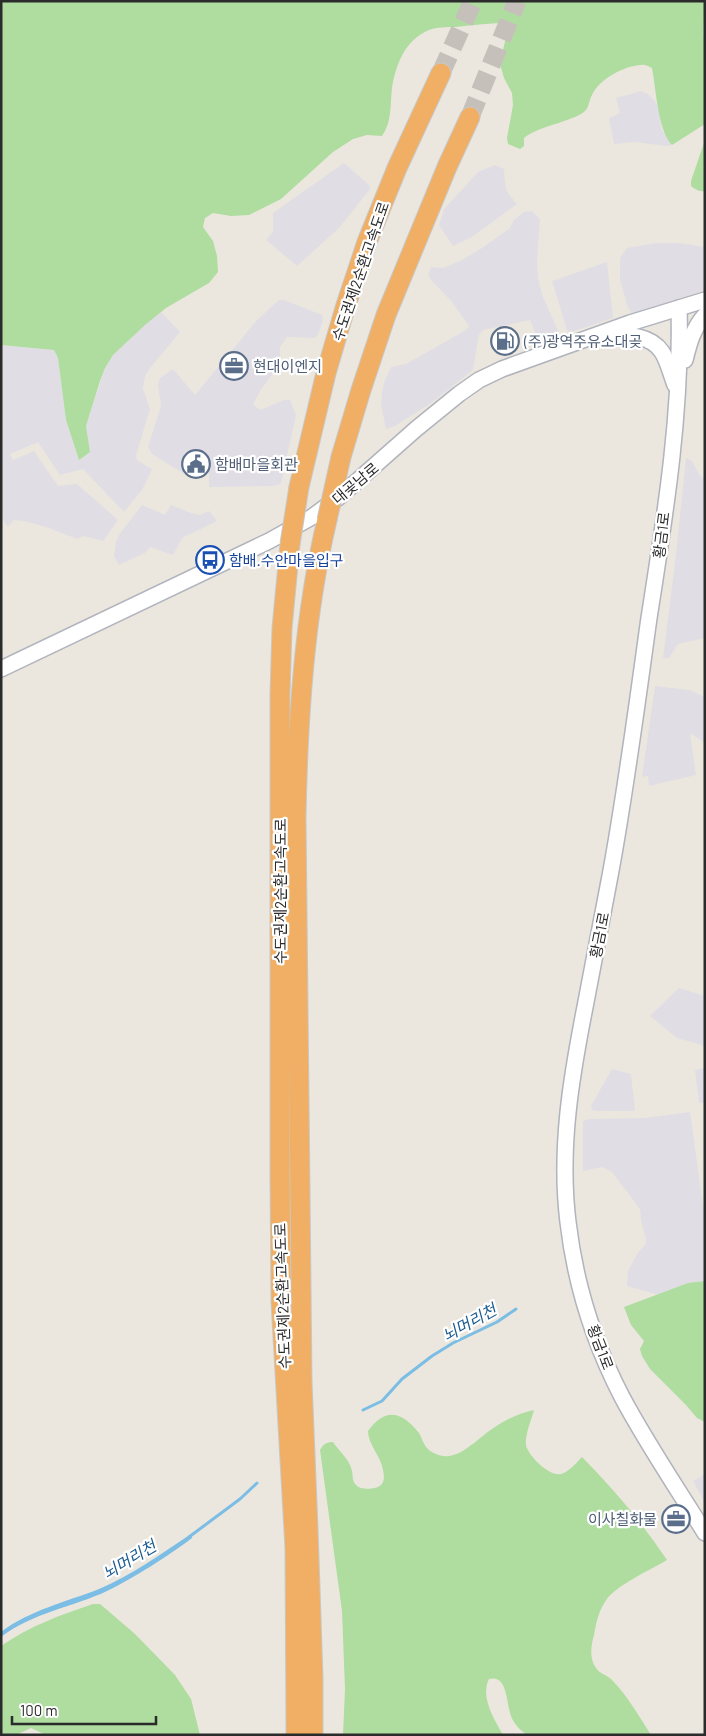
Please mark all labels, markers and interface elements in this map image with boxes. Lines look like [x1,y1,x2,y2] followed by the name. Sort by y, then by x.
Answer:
[328,199,392,343] street label: 수도권제2순환고속도로
[490,326,520,356] fuel station icon: (주)광역주유소대곶
[523,332,642,350] place label: (주)광역주유소대곶
[219,351,249,381] office icon: 현대이엔지
[253,357,322,375] place label: 현대이엔지
[181,449,211,479] public building icon: 함배마을회관
[215,455,298,473] place label: 함배마을회관
[328,458,382,508] street label: 대곶남로
[649,511,673,559] street label: 황금1로
[195,545,225,575] bus stop icon: 함배.수안마을입구
[229,551,344,569] place label: 함배.수안마을입구
[271,818,289,964] street label: 수도권제2순환고속도로
[586,910,612,960] street label: 황금1로
[270,1223,294,1369] street label: 수도권제2순환고속도로
[439,1298,501,1345] water label: 뇌머리천
[584,1322,618,1372] street label: 황금1로
[661,1504,691,1534] office icon: 이사칠화물
[588,1510,657,1528] place label: 이사칠화물
[99,1535,161,1582] water label: 뇌머리천
[12,1694,156,1726] scale bar
[20,1701,58,1719] text: 100 m

